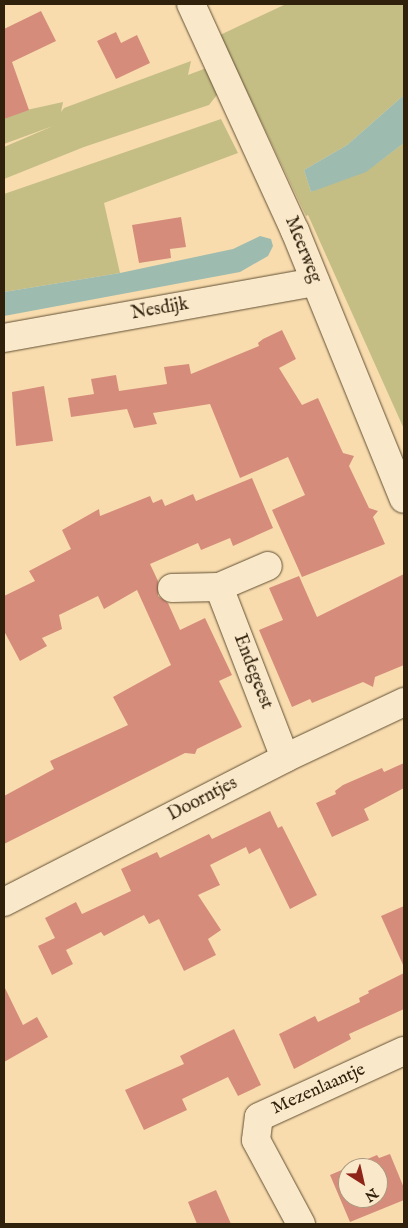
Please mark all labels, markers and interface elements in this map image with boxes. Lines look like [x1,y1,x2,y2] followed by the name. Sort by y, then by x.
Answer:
[279,214,325,286] street label: Meerweg
[130,294,190,326] street label: Nesdijk
[228,631,276,713] street label: Endegeest
[165,773,241,827] street label: Doorntjes
[269,1060,369,1120] street label: Mezenlaantje
[338,1158,388,1208] north arrow
[361,1184,381,1205] text: N

